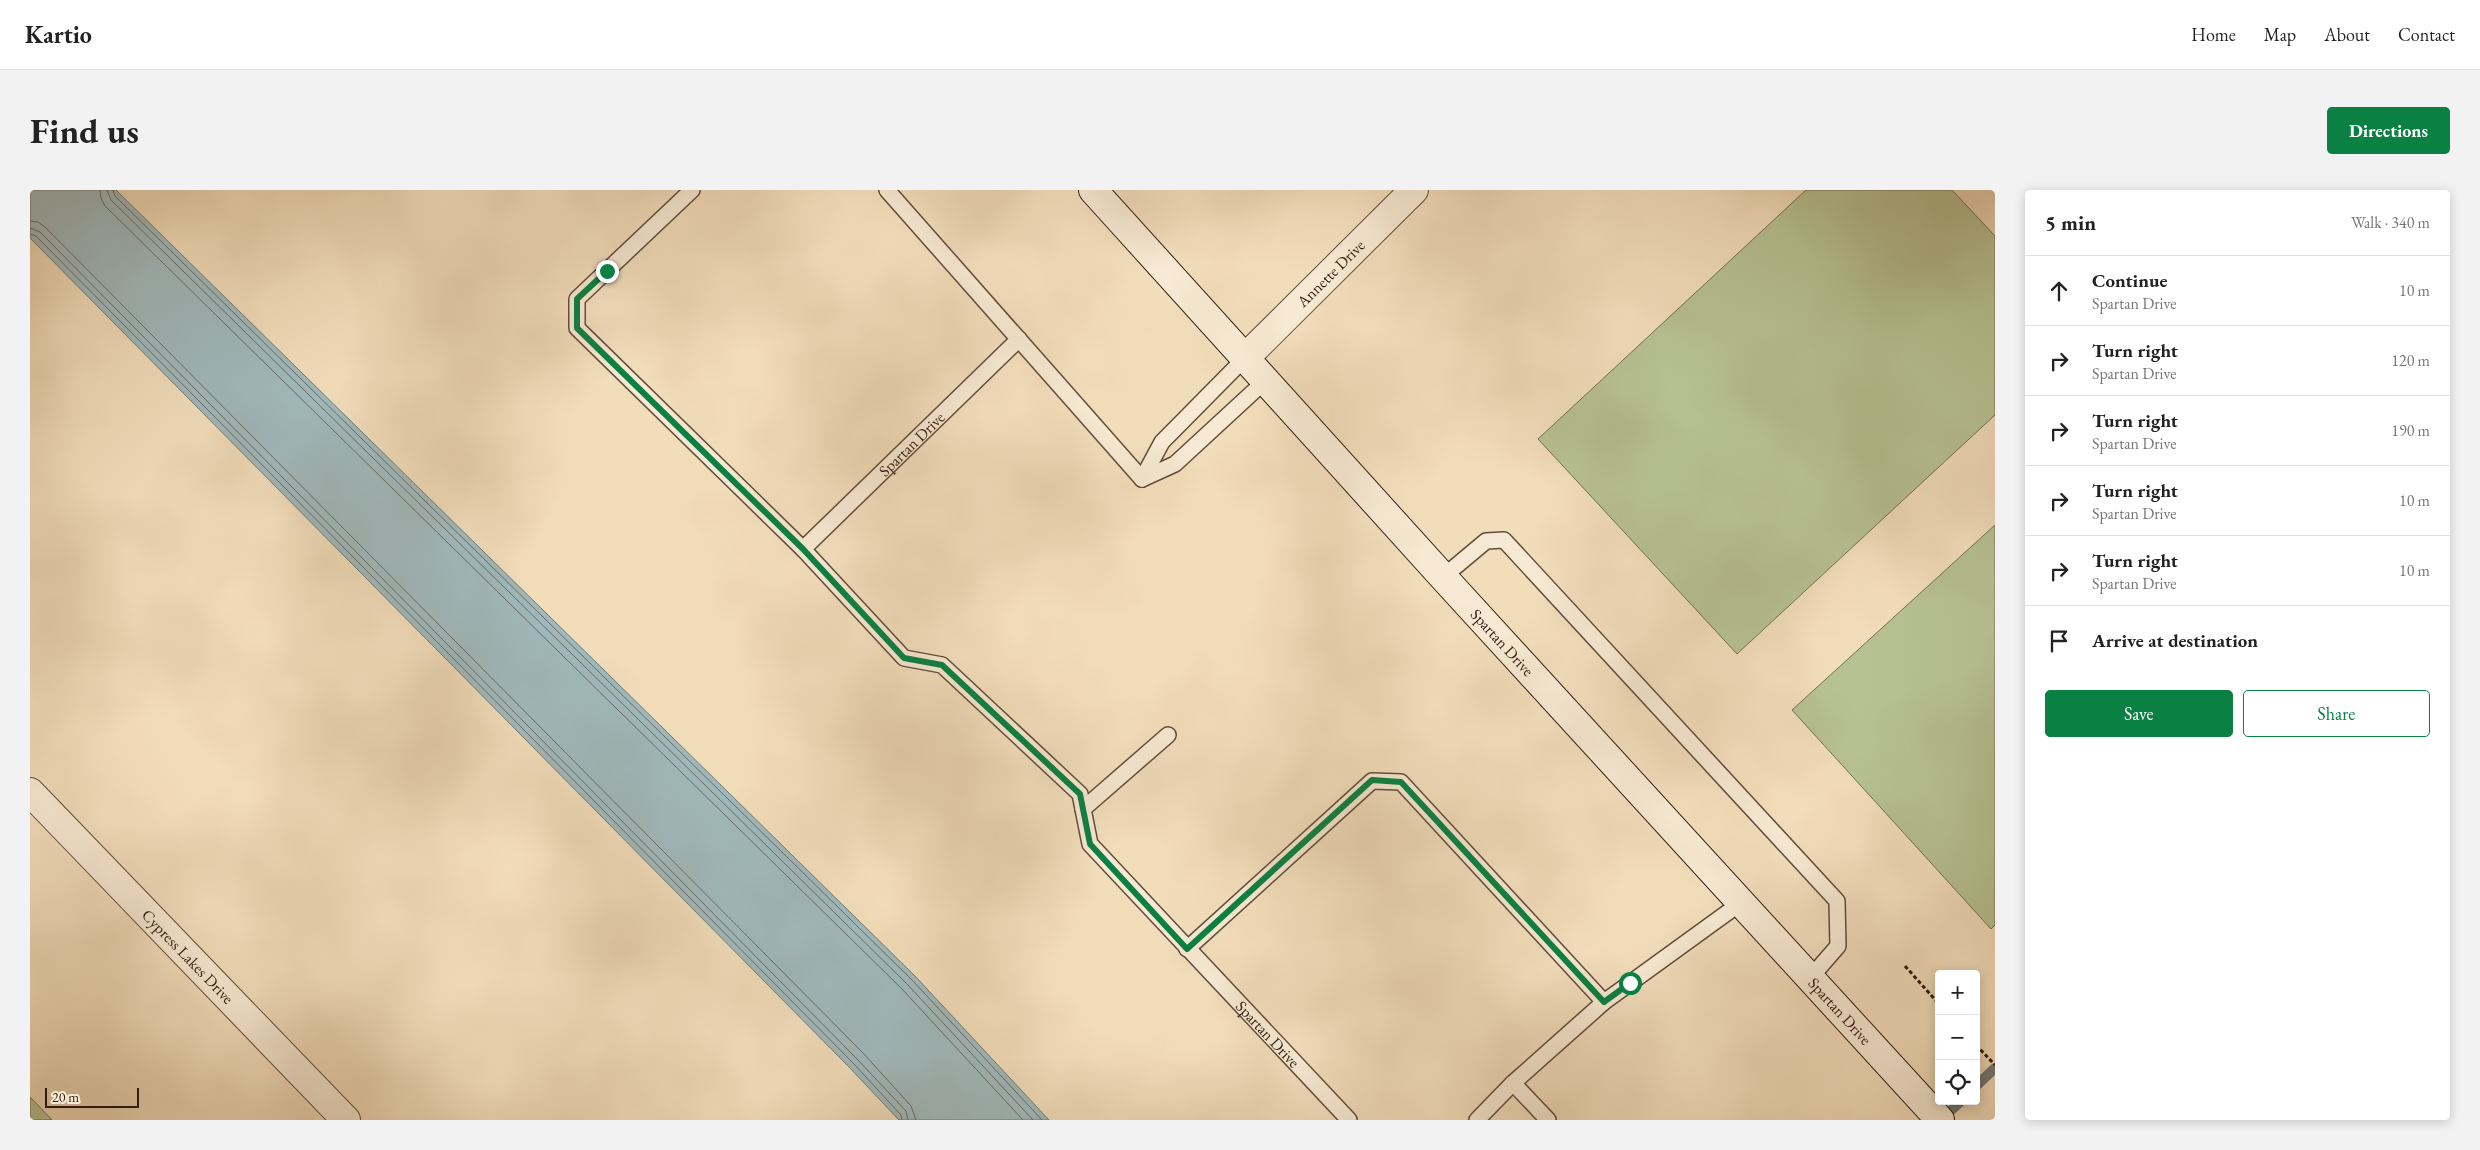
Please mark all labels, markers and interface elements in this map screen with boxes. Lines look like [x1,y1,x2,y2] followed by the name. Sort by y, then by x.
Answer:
[25,19,92,50] text: Kartio
[2191,23,2236,46] text: Home
[2264,23,2296,46] text: Map
[2324,23,2370,46] text: About
[2398,23,2455,46] text: Contact
[2327,107,2450,154] button: Directions
[30,108,139,153] text: Find us
[2045,209,2096,236] text: 5 min
[2351,212,2430,233] text: Walk · 340 m
[1291,235,1369,312] street label: Annette Drive
[596,260,619,283] route end
[2092,268,2167,293] text: Continue
[2045,277,2073,305] icon: ahead
[2399,280,2430,301] text: 10 m
[2092,293,2176,314] text: Spartan Drive
[2092,338,2178,363] text: Turn right
[2045,347,2073,375] icon: right
[2391,350,2430,371] text: 120 m
[2092,363,2176,384] text: Spartan Drive
[874,407,949,481] street label: Spartan Drive
[2092,408,2178,433] text: Turn right
[2045,417,2073,445] icon: right
[2391,420,2430,441] text: 190 m
[2092,433,2176,454] text: Spartan Drive
[2092,478,2178,503] text: Turn right
[2045,487,2073,515] icon: right
[2399,490,2430,511] text: 10 m
[2092,503,2176,524] text: Spartan Drive
[2092,548,2178,573] text: Turn right
[2045,557,2073,585] icon: right
[2399,560,2430,581] text: 10 m
[2092,573,2176,594] text: Spartan Drive
[1466,604,1539,680] street label: Spartan Drive
[2045,627,2073,655] icon: arrive
[2092,628,2258,653] text: Arrive at destination
[2045,690,2233,737] button: Save
[2243,690,2430,737] button: Share
[138,904,239,1008] street label: Cypress Lakes Drive
[1935,970,1980,1105] map controls
[1935,970,1980,1015] button: +
[1619,972,1642,995] route start
[1804,973,1876,1049] street label: Spartan Drive
[1232,996,1305,1072] street label: Spartan Drive
[1935,1015,1980,1060] button: −
[1935,1060,1980,1105] button: locate
[45,1085,139,1108] scale bar
[52,1088,79,1106] text: 20 m

